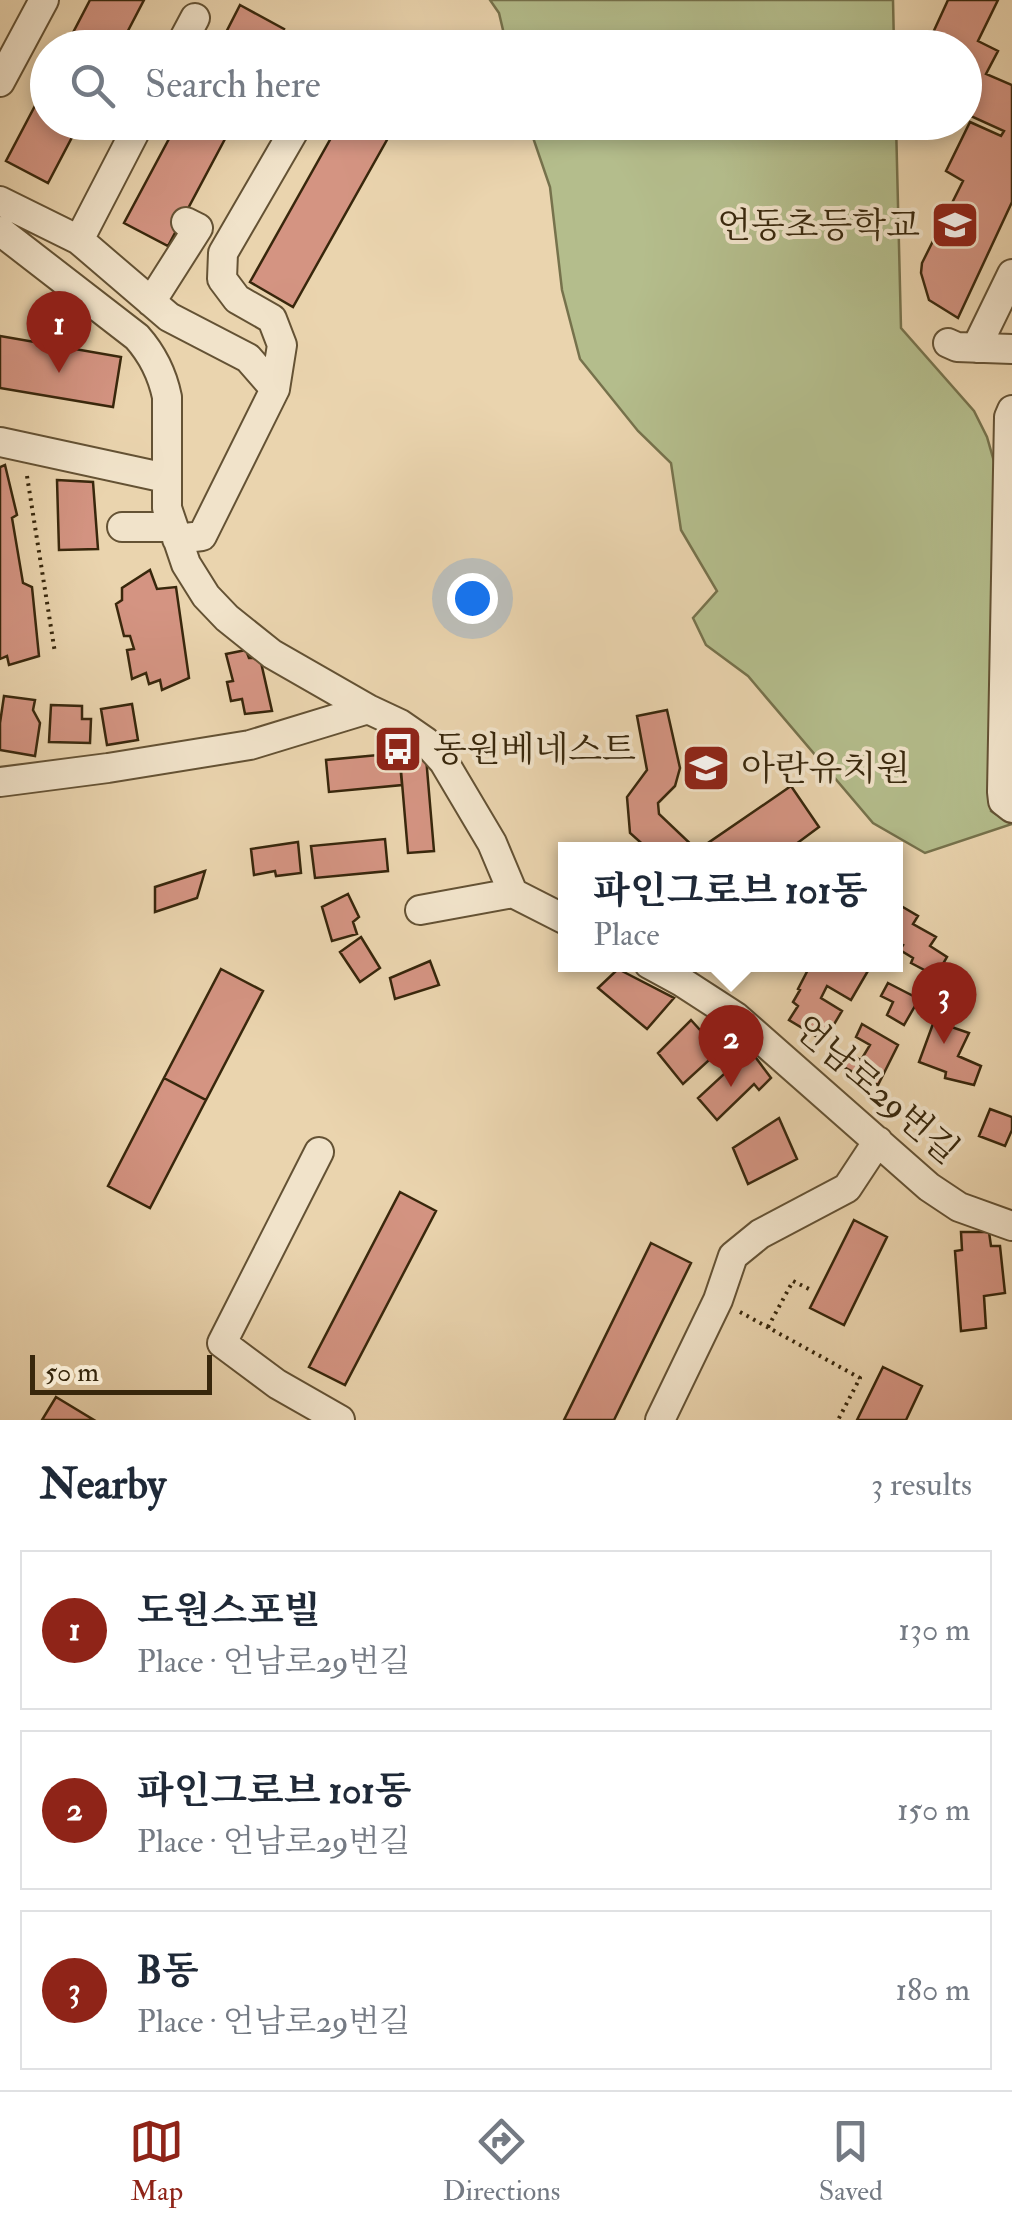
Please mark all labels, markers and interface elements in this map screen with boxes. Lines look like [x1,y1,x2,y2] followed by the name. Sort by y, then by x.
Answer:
[30,30,982,140] search box
[65,58,120,113] icon: search
[145,61,321,109] text: Search here
[929,199,981,251] school or university icon: 언동초등학교
[717,204,920,248] place label: 언동초등학교
[27,290,92,373] pin: 1
[447,573,498,624] your location
[372,723,424,775] bus stop icon: 동원베네스트
[433,728,636,772] place label: 동원베네스트
[680,742,732,794] school or university icon: 아란유치원
[741,747,910,791] place label: 아란유치원
[558,842,903,972] popup
[593,867,868,915] text: 파인그로브 101동
[593,915,660,955] text: Place
[912,962,976,1044] pin: 3
[698,1004,764,1087] pin: 2
[785,1006,968,1174] street label: 언남로29번길
[30,1350,212,1394] scale bar
[45,1355,99,1390] text: 50 m
[40,1459,166,1511] text: Nearby
[871,1465,972,1505] text: 3 results
[137,1587,321,1635] text: 도원스포빌
[69,1610,80,1650] text: 1
[898,1610,970,1650] text: 130 m
[137,1642,410,1682] text: Place · 언남로29번길
[137,1767,411,1815] text: 파인그로브 101동
[66,1790,83,1830] text: 2
[897,1790,970,1830] text: 150 m
[137,1822,410,1862] text: Place · 언남로29번길
[137,1947,199,1995] text: B동
[68,1970,81,2010] text: 3
[896,1970,970,2010] text: 180 m
[137,2002,410,2042] text: Place · 언남로29번길
[129,2114,184,2209] tab: Map
[443,2114,560,2209] tab: Directions
[819,2114,883,2209] tab: Saved

